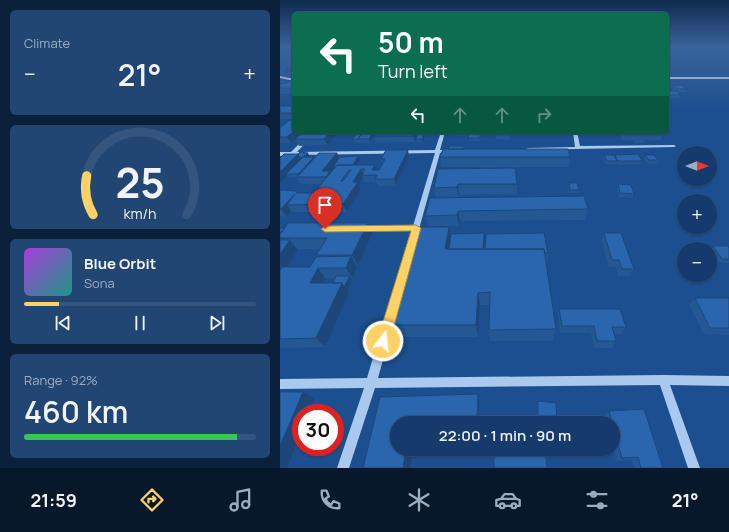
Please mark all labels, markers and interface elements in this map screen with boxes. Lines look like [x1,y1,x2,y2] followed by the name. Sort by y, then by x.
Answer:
[378,23,444,61] text: 50 m
[312,28,364,80] icon: left
[24,34,70,52] text: Climate
[118,54,161,95] text: 21°
[24,59,36,89] text: −
[243,59,256,89] text: +
[378,59,448,83] text: Turn left
[407,104,429,126] icon: left
[449,104,471,126] icon: ahead
[491,104,513,126] icon: ahead
[533,104,555,126] icon: right
[677,146,717,186] north arrow
[677,146,717,282] map controls
[115,154,165,210] text: 25
[308,188,342,229] pin
[314,194,336,216] icon: arrive
[677,194,717,234] button: +
[123,203,157,222] text: km/h
[677,242,717,282] button: −
[84,253,156,274] text: Blue Orbit
[84,274,115,292] text: Sona
[52,312,74,334] icon: previous
[129,312,151,334] icon: pause
[206,312,228,334] icon: next
[362,320,404,362] position arrow
[24,371,98,389] text: Range · 92%
[24,391,128,432] text: 460 km
[292,404,344,456] speed limit sign: 30
[439,425,571,446] text: 22:00 · 1 min · 90 m
[138,486,166,514] icon: directions
[227,486,255,514] icon: music
[316,486,344,514] icon: phone
[405,486,433,514] icon: climate
[494,486,522,514] icon: car
[583,486,611,514] icon: filters
[30,488,77,512] text: 21:59
[672,488,699,512] text: 21°

